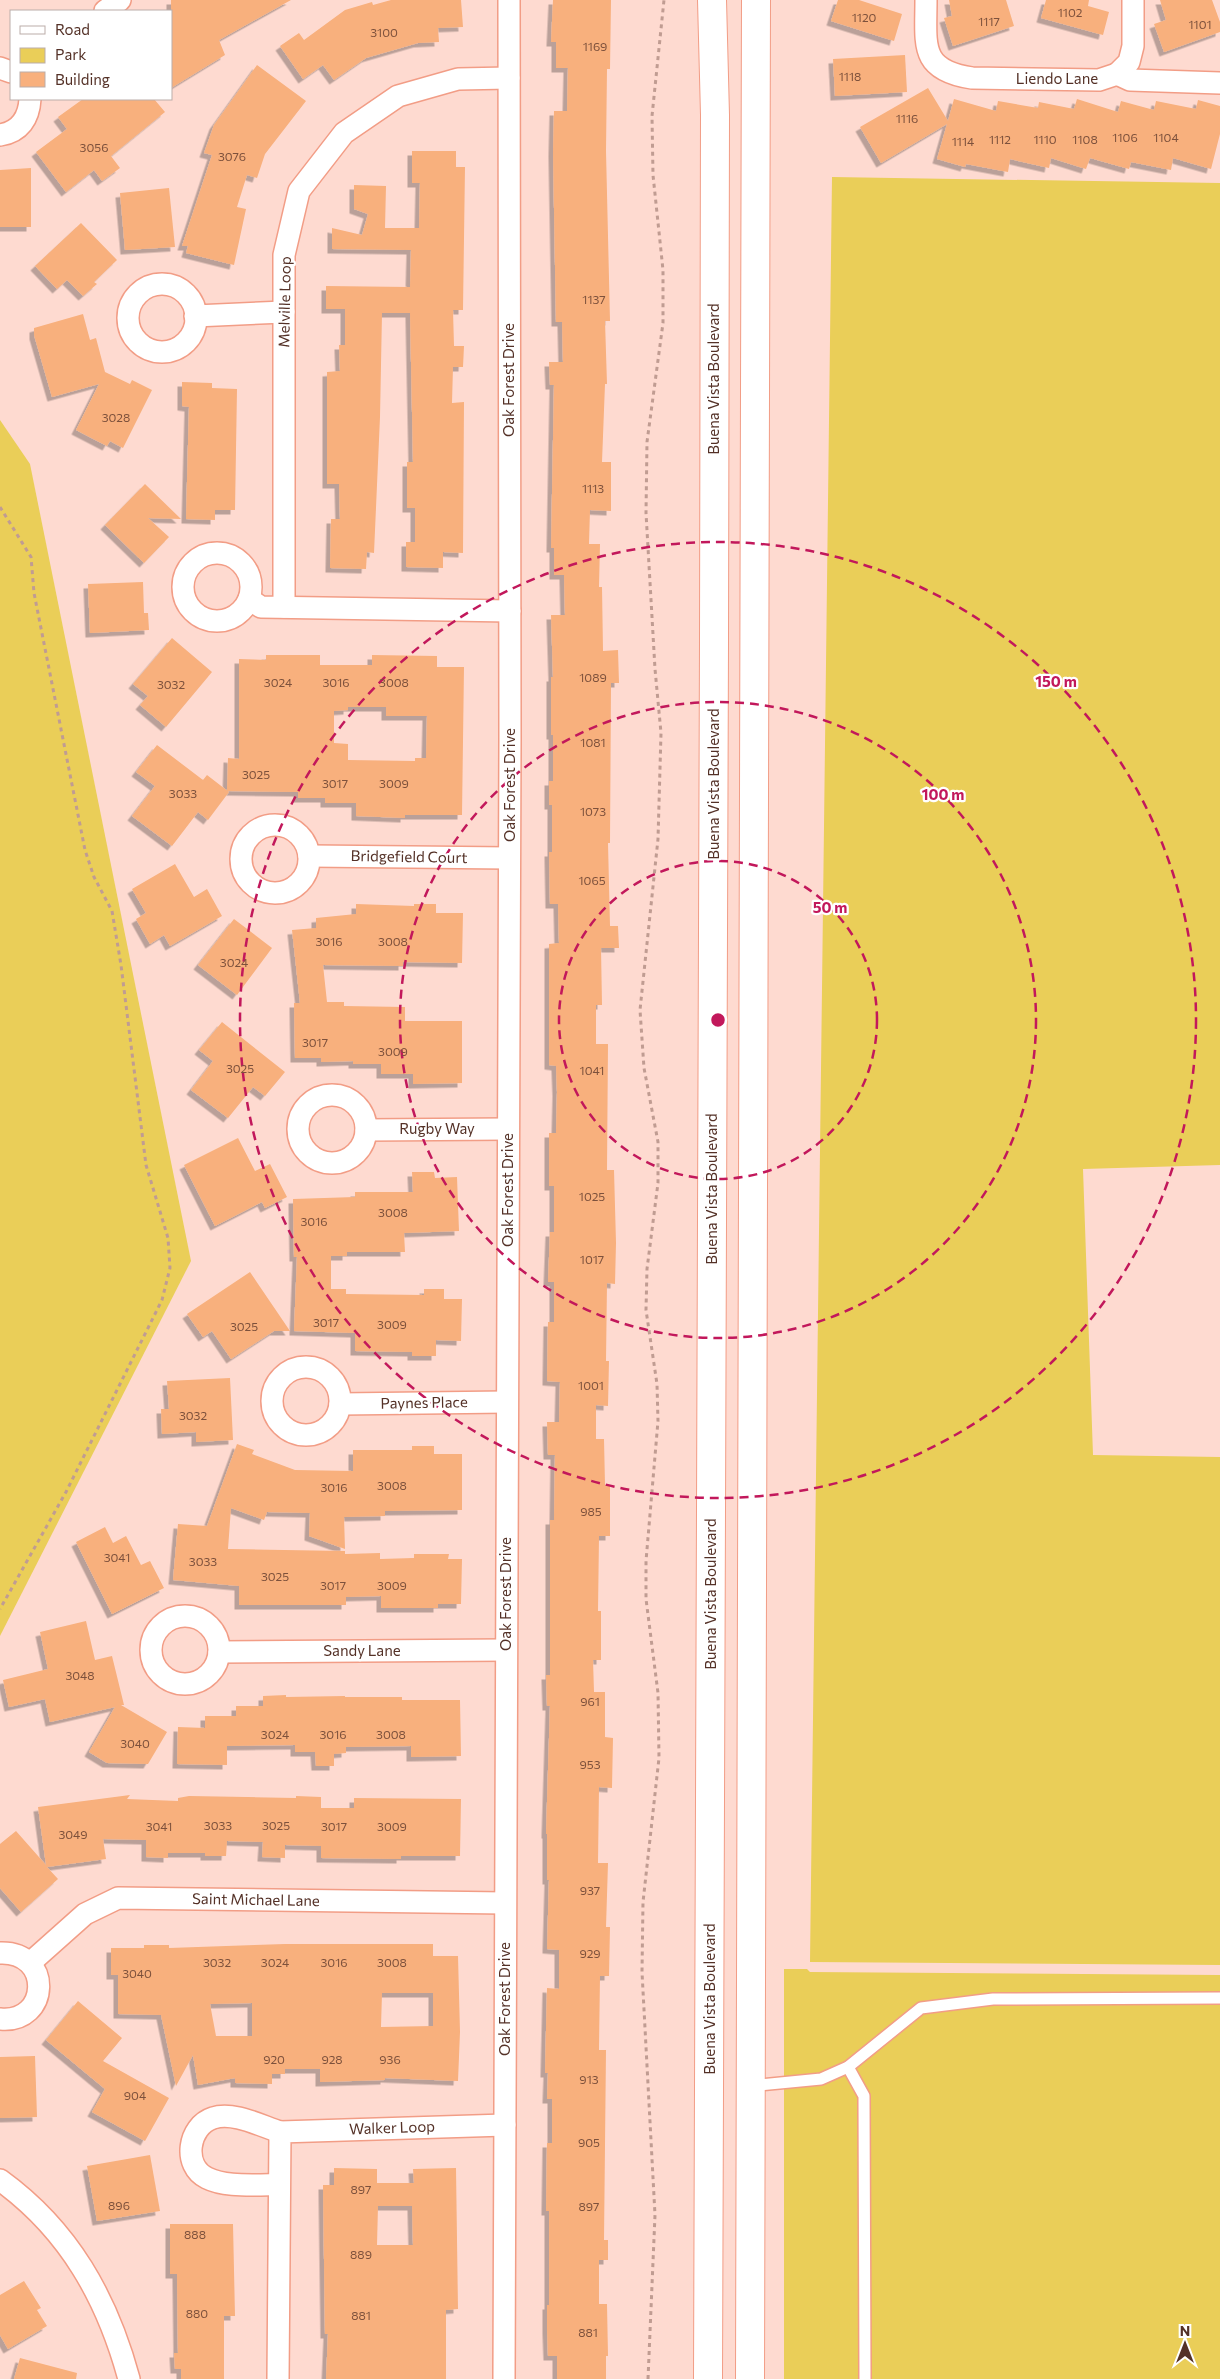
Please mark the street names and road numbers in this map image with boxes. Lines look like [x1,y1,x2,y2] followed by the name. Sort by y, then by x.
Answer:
[1016,69,1098,87] street label: Liendo Lane
[274,256,294,348] street label: Melville Loop
[704,303,722,455] street label: Buena Vista Boulevard
[499,323,517,437] street label: Oak Forest Drive
[704,708,722,860] street label: Buena Vista Boulevard
[500,728,518,842] street label: Oak Forest Drive
[350,846,468,866] street label: Bridgefield Court
[702,1113,720,1265] street label: Buena Vista Boulevard
[399,1119,475,1137] street label: Rugby Way
[498,1133,516,1247] street label: Oak Forest Drive
[380,1392,468,1412] street label: Paynes Place
[701,1518,719,1670] street label: Buena Vista Boulevard
[496,1537,514,1651] street label: Oak Forest Drive
[323,1641,401,1659] street label: Sandy Lane
[192,1889,320,1909] street label: Saint Michael Lane
[700,1923,718,2075] street label: Buena Vista Boulevard
[495,1942,513,2056] street label: Oak Forest Drive
[349,2116,435,2137] street label: Walker Loop

